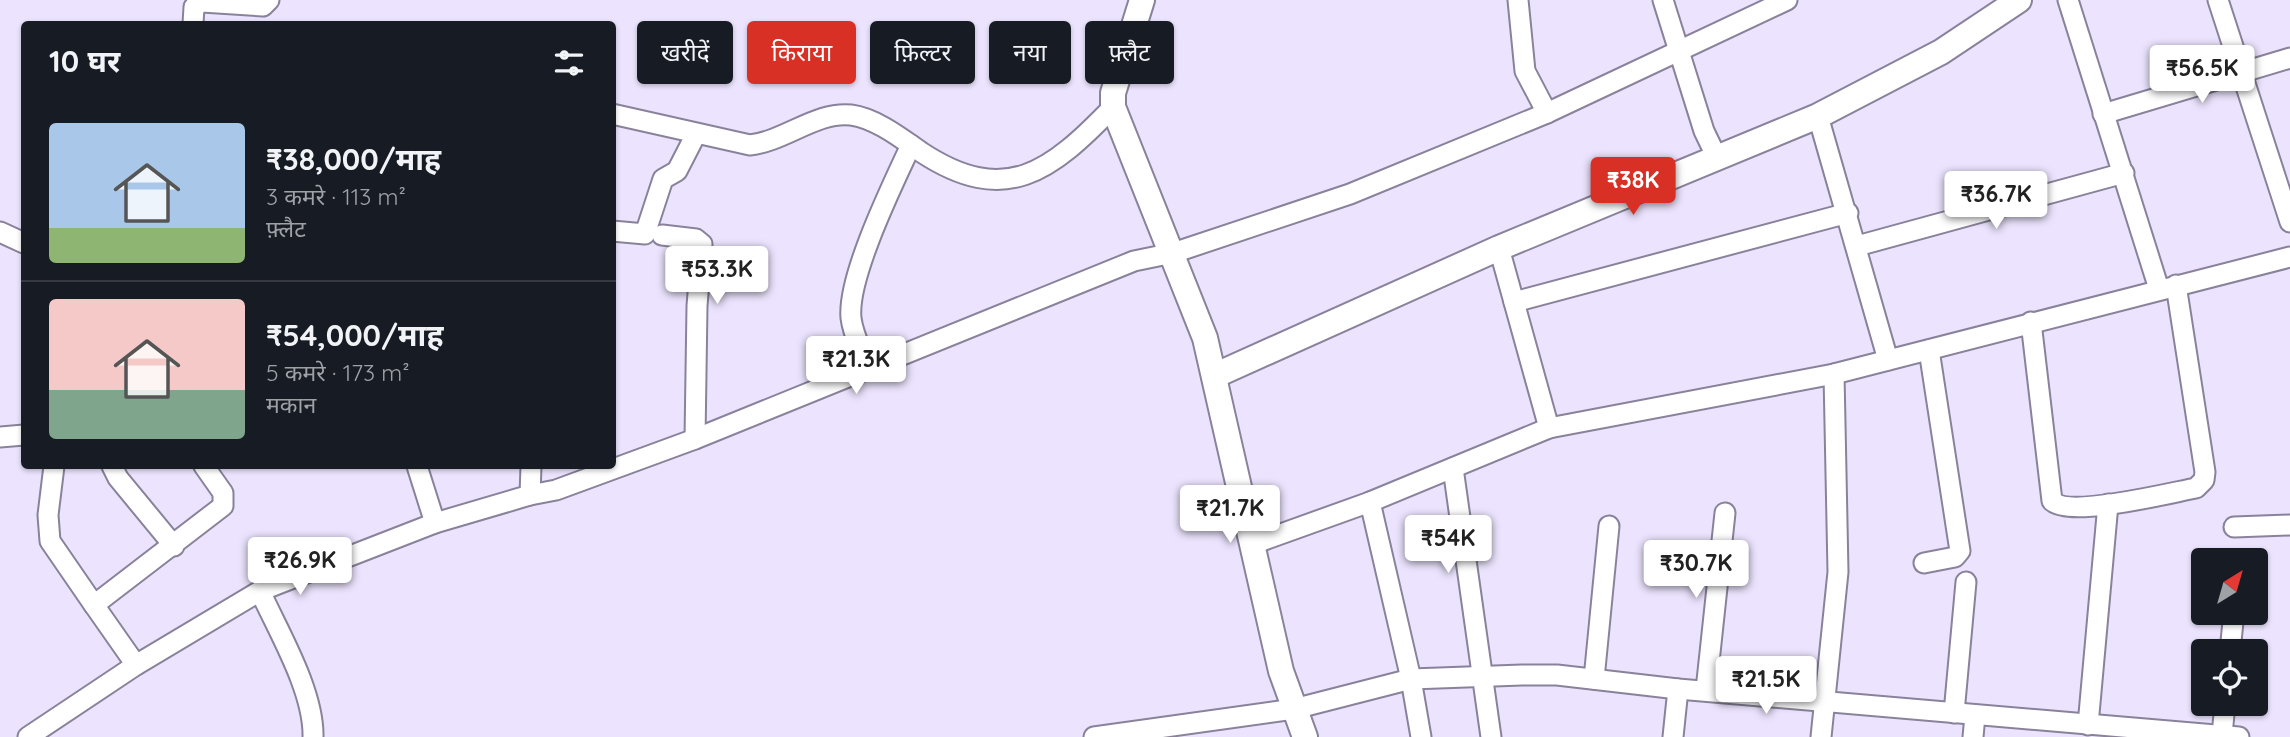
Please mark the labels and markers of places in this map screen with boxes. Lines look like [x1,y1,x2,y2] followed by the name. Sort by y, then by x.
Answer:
[2145,46,2259,105] pin: ₹56.5K
[1592,158,1674,217] pin: ₹38K
[1939,172,2053,231] pin: ₹36.7K
[660,246,774,306] pin: ₹53.3K
[799,336,913,396] pin: ₹21.3K
[1173,486,1287,545] pin: ₹21.7K
[1407,516,1489,575] pin: ₹54K
[243,538,357,597] pin: ₹26.9K
[1639,540,1753,600] pin: ₹30.7K
[1709,656,1823,716] pin: ₹21.5K

